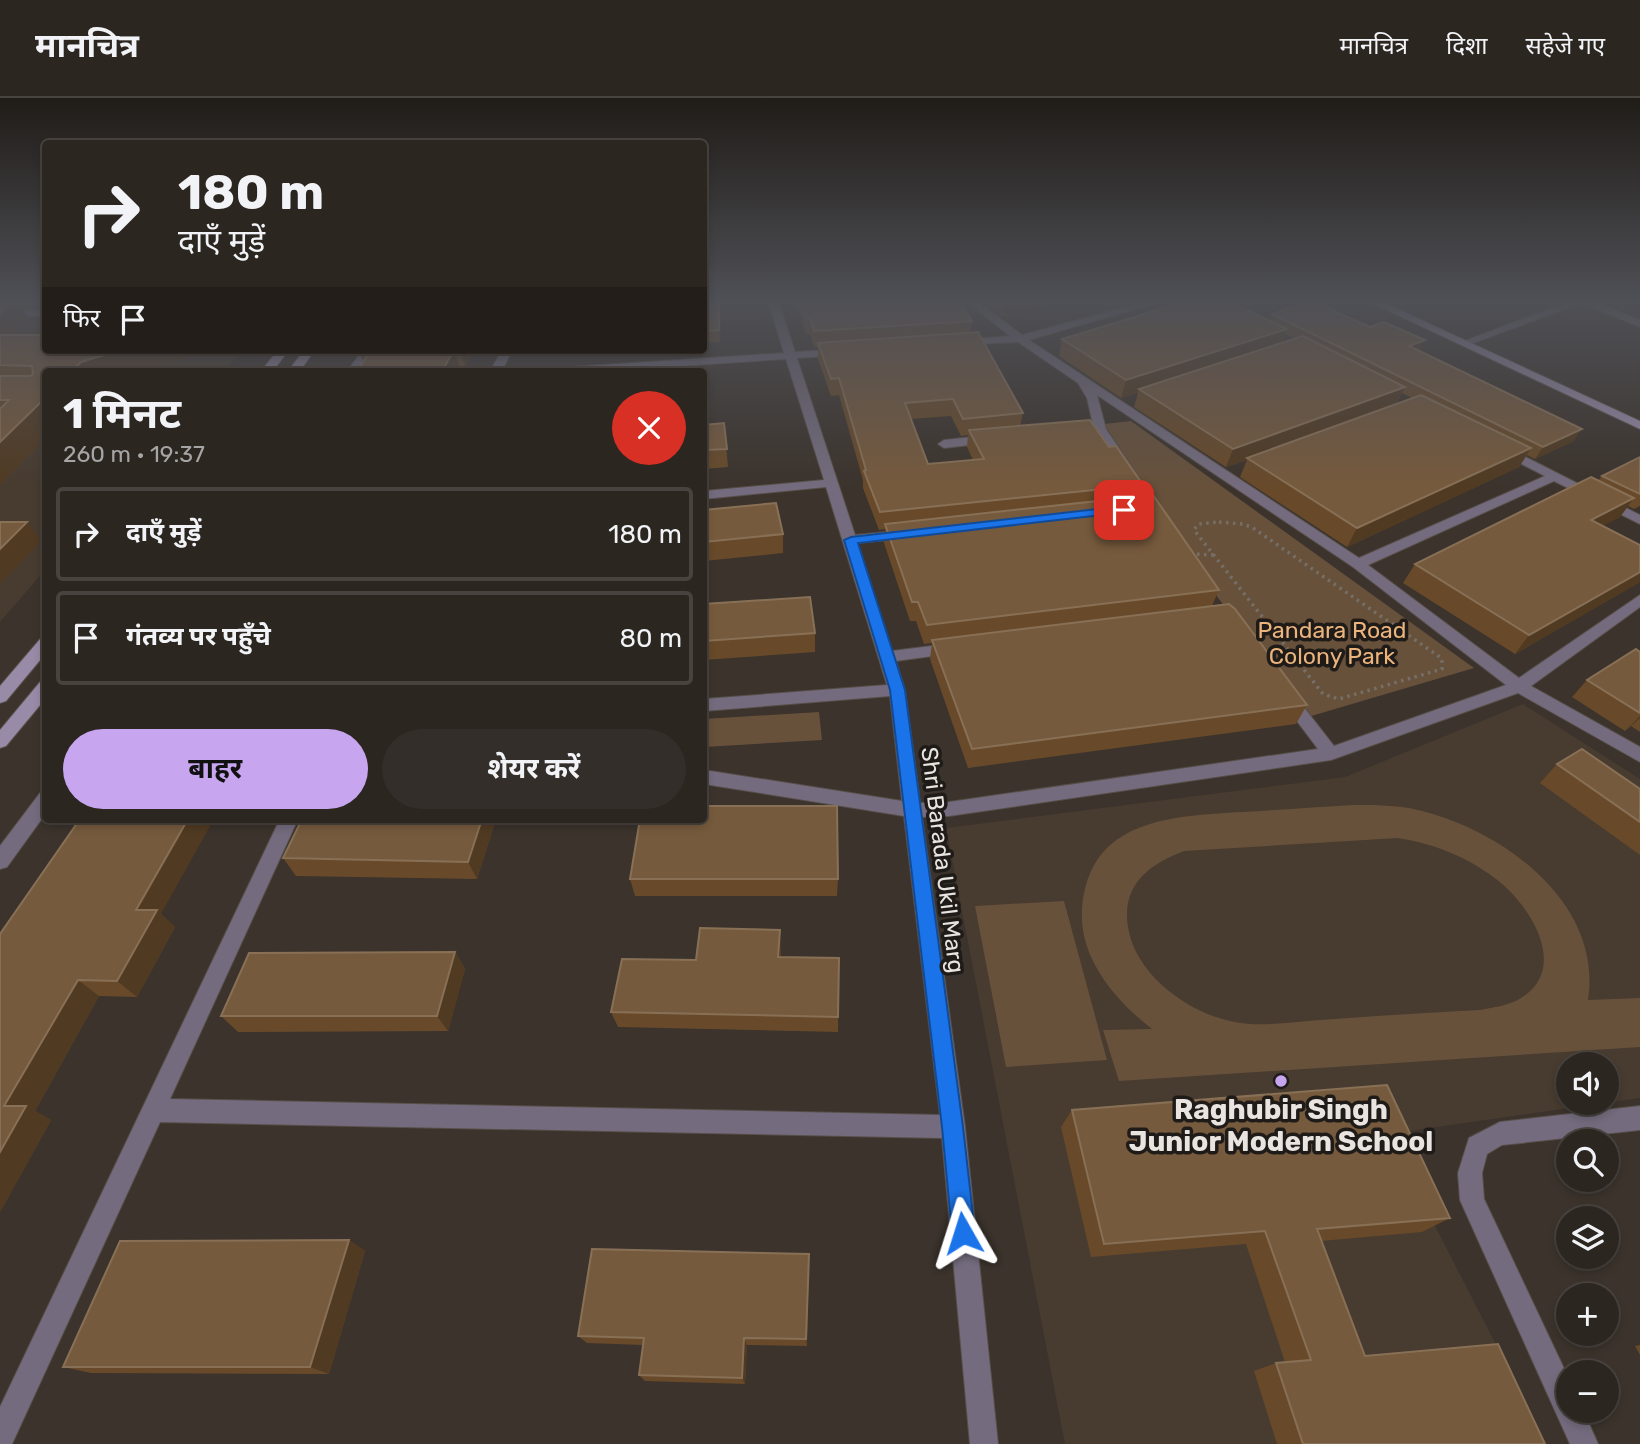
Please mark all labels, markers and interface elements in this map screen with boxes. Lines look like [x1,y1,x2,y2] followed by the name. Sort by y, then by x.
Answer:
[35,26,139,65] text: मानचित्र
[1339,32,1408,60] text: मानचित्र
[1446,32,1488,60] text: दिशा
[1526,32,1605,60] text: सहेजे गए
[178,163,324,221] text: 180 m
[63,168,154,259] icon: right
[178,222,265,260] text: दाएँ मुड़ें
[114,301,152,339] icon: arrive
[63,303,100,334] text: फिर
[63,389,181,439] text: 1 मिनट
[612,391,686,465] button: close
[63,440,205,468] text: 260 m · 19:37
[1094,480,1154,540] pin
[1105,491,1143,529] icon: arrive
[67,515,105,553] icon: right
[126,517,201,548] text: दाएँ मुड़ें
[608,519,682,550] text: 180 m
[1258,616,1406,670] park label: Pandara Road Colony Park
[67,619,105,657] icon: arrive
[126,621,271,652] text: गंतव्य पर पहुँचे
[619,623,682,654] text: 80 m
[63,729,368,809] button: बाहर
[382,729,686,809] button: शेयर करें
[915,745,971,975] street label: Shri Barada Ukil Marg
[1556,1052,1619,1423] map controls
[1556,1052,1619,1115] button: sound
[1273,1073,1289,1089] marker: Raghubir Singh Junior Modern School
[1129,1093,1433,1158] place label: Raghubir Singh Junior Modern School
[1556,1129,1619,1192] button: search
[926,1196,1000,1270] position arrow
[1556,1206,1619,1269] button: layers
[1556,1283,1619,1346] button: +
[1556,1360,1619,1423] button: −

